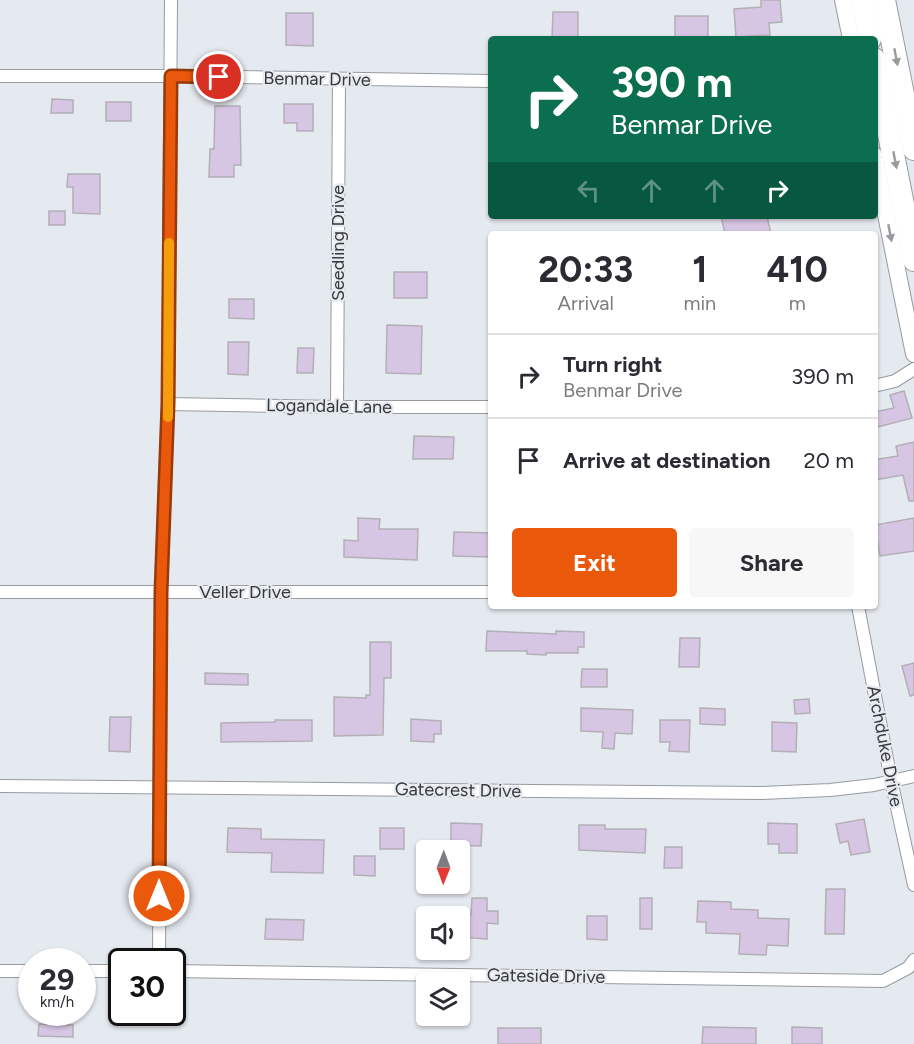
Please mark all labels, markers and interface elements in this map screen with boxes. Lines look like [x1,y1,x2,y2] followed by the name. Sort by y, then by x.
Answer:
[891,48,901,67] one-way arrow
[193,51,244,102] pin
[611,57,733,108] text: 390 m
[202,60,235,93] icon: arrive
[512,60,590,138] icon: right
[263,67,371,91] street label: Benmar Drive
[611,108,772,141] text: Benmar Drive
[891,151,900,170] one-way arrow
[572,174,605,207] icon: left
[635,174,668,207] icon: ahead
[698,174,731,207] icon: ahead
[761,174,794,207] icon: right
[327,185,349,301] street label: Seedling Drive
[886,224,895,243] one-way arrow
[538,248,633,291] text: 20:33
[692,248,707,291] text: 1
[766,248,828,291] text: 410
[557,291,614,315] text: Arrival
[683,291,716,315] text: min
[789,291,806,315] text: m
[563,351,662,378] text: Turn right
[512,360,545,393] icon: right
[791,363,854,390] text: 390 m
[563,378,682,402] text: Benmar Drive
[266,394,392,418] street label: Logandale Lane
[512,444,545,477] icon: arrive
[563,447,771,474] text: Arrive at destination
[803,447,854,474] text: 20 m
[512,528,677,597] button: Exit
[689,528,854,597] button: Share
[199,581,291,603] street label: Veller Drive
[862,683,908,809] street label: Archduke Drive
[395,778,522,802] street label: Gatecrest Drive
[416,840,470,894] north arrow
[416,840,470,1026] map controls
[127,864,191,928] position arrow
[416,906,470,960] button: sound
[108,948,186,1026] speed limit sign: 30
[40,961,74,998] text: 29
[487,964,606,988] street label: Gateside Drive
[416,972,470,1026] button: layers
[40,993,74,1011] text: km/h

